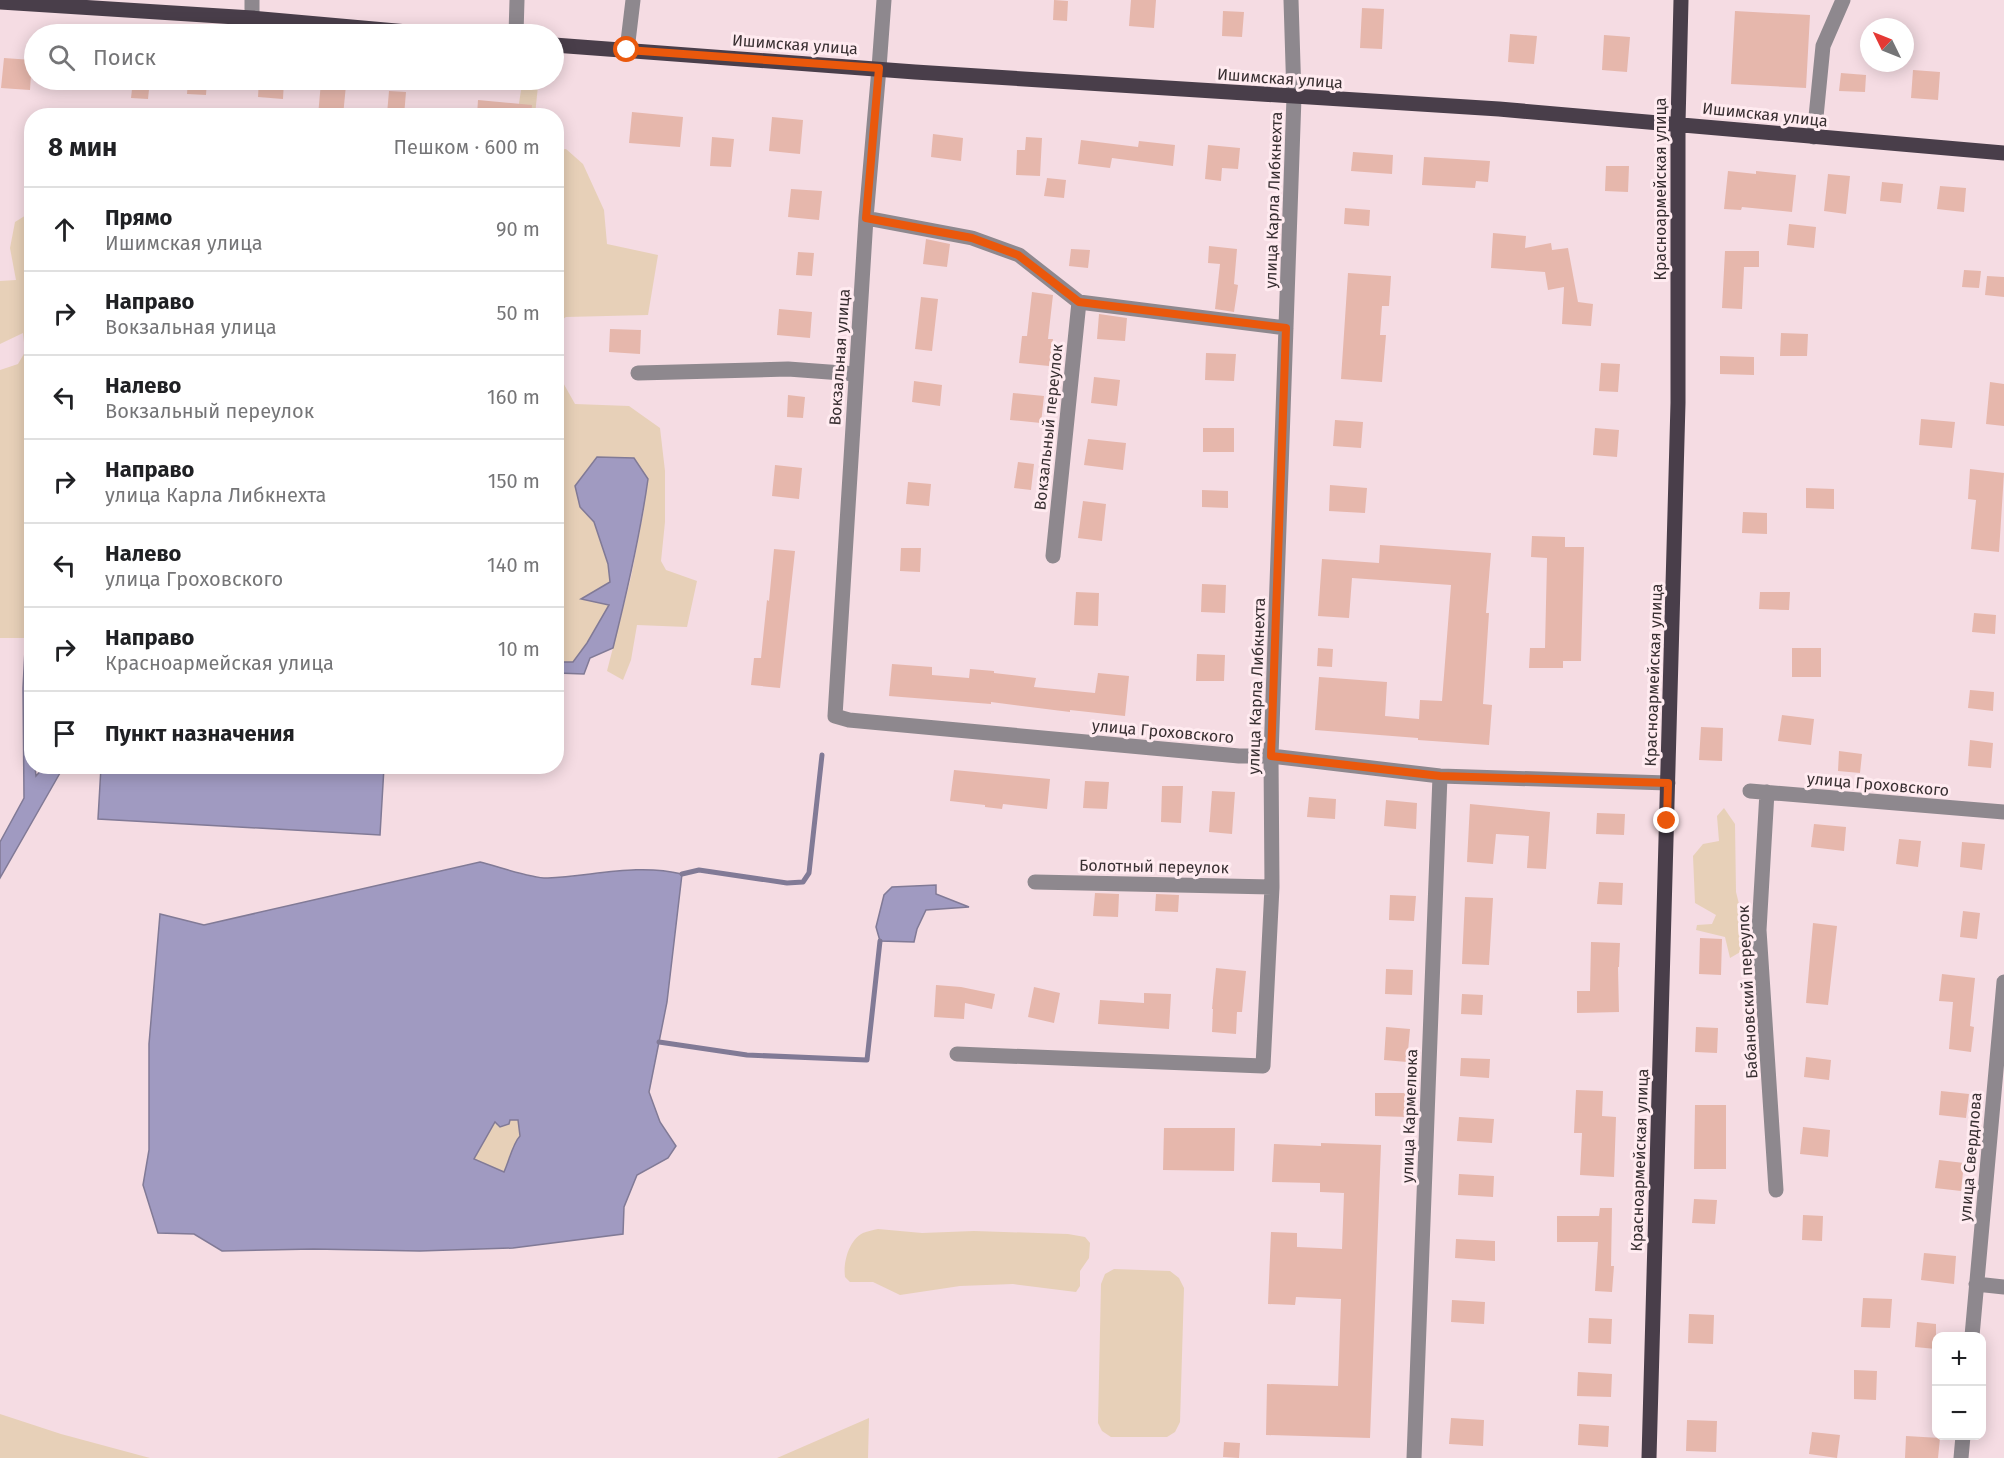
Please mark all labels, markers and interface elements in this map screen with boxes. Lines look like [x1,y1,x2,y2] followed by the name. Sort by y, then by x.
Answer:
[1860,18,1914,72] north arrow
[24,24,564,90] search box
[731,31,859,58] street label: Ишимская улица
[613,36,639,62] route start
[45,41,78,74] icon: search
[93,44,156,71] text: Поиск
[1216,65,1344,92] street label: Ишимская улица
[1651,97,1670,281] street label: Красноармейская улица
[1701,98,1829,131] street label: Ишимская улица
[1261,111,1286,289] street label: улица Карла Либкнехта
[48,132,117,163] text: 8 мин
[394,135,540,159] text: Пешком · 600 m
[105,204,172,231] text: Прямо
[48,213,81,246] icon: ahead
[496,217,540,241] text: 90 m
[105,231,263,255] text: Ишимская улица
[105,288,194,315] text: Направо
[825,288,854,426] street label: Вокзальная улица
[48,297,81,330] icon: right
[496,301,540,325] text: 50 m
[105,315,277,339] text: Вокзальная улица
[1030,342,1067,511] street label: Вокзальный переулок
[105,372,181,399] text: Налево
[48,381,81,414] icon: left
[487,385,540,409] text: 160 m
[105,399,314,423] text: Вокзальный переулок
[105,456,194,483] text: Направо
[48,465,81,498] icon: right
[488,469,540,493] text: 150 m
[105,483,326,507] text: улица Карла Либкнехта
[105,540,181,567] text: Налево
[48,549,81,582] icon: left
[487,553,540,577] text: 140 m
[105,567,283,591] text: улица Гроховского
[1641,583,1666,767] street label: Красноармейская улица
[1244,597,1269,775] street label: улица Карла Либкнехта
[105,624,194,651] text: Направо
[48,633,81,666] icon: right
[498,637,540,661] text: 10 m
[105,651,334,675] text: Красноармейская улица
[1091,716,1235,747] street label: улица Гроховского
[48,717,81,750] icon: arrive
[105,720,295,747] text: Пункт назначения
[1806,769,1950,800] street label: улица Гроховского
[1653,807,1679,833] route end
[1079,856,1230,877] street label: Болотный переулок
[1733,904,1762,1079] street label: Бабановский переулок
[1398,1049,1421,1183] street label: улица Кармелюка
[1627,1068,1652,1252] street label: Красноармейская улица
[1955,1092,1986,1222] street label: улица Свердлова
[1932,1332,1986,1440] map controls
[1932,1332,1986,1386] button: +
[1932,1386,1986,1440] button: −

